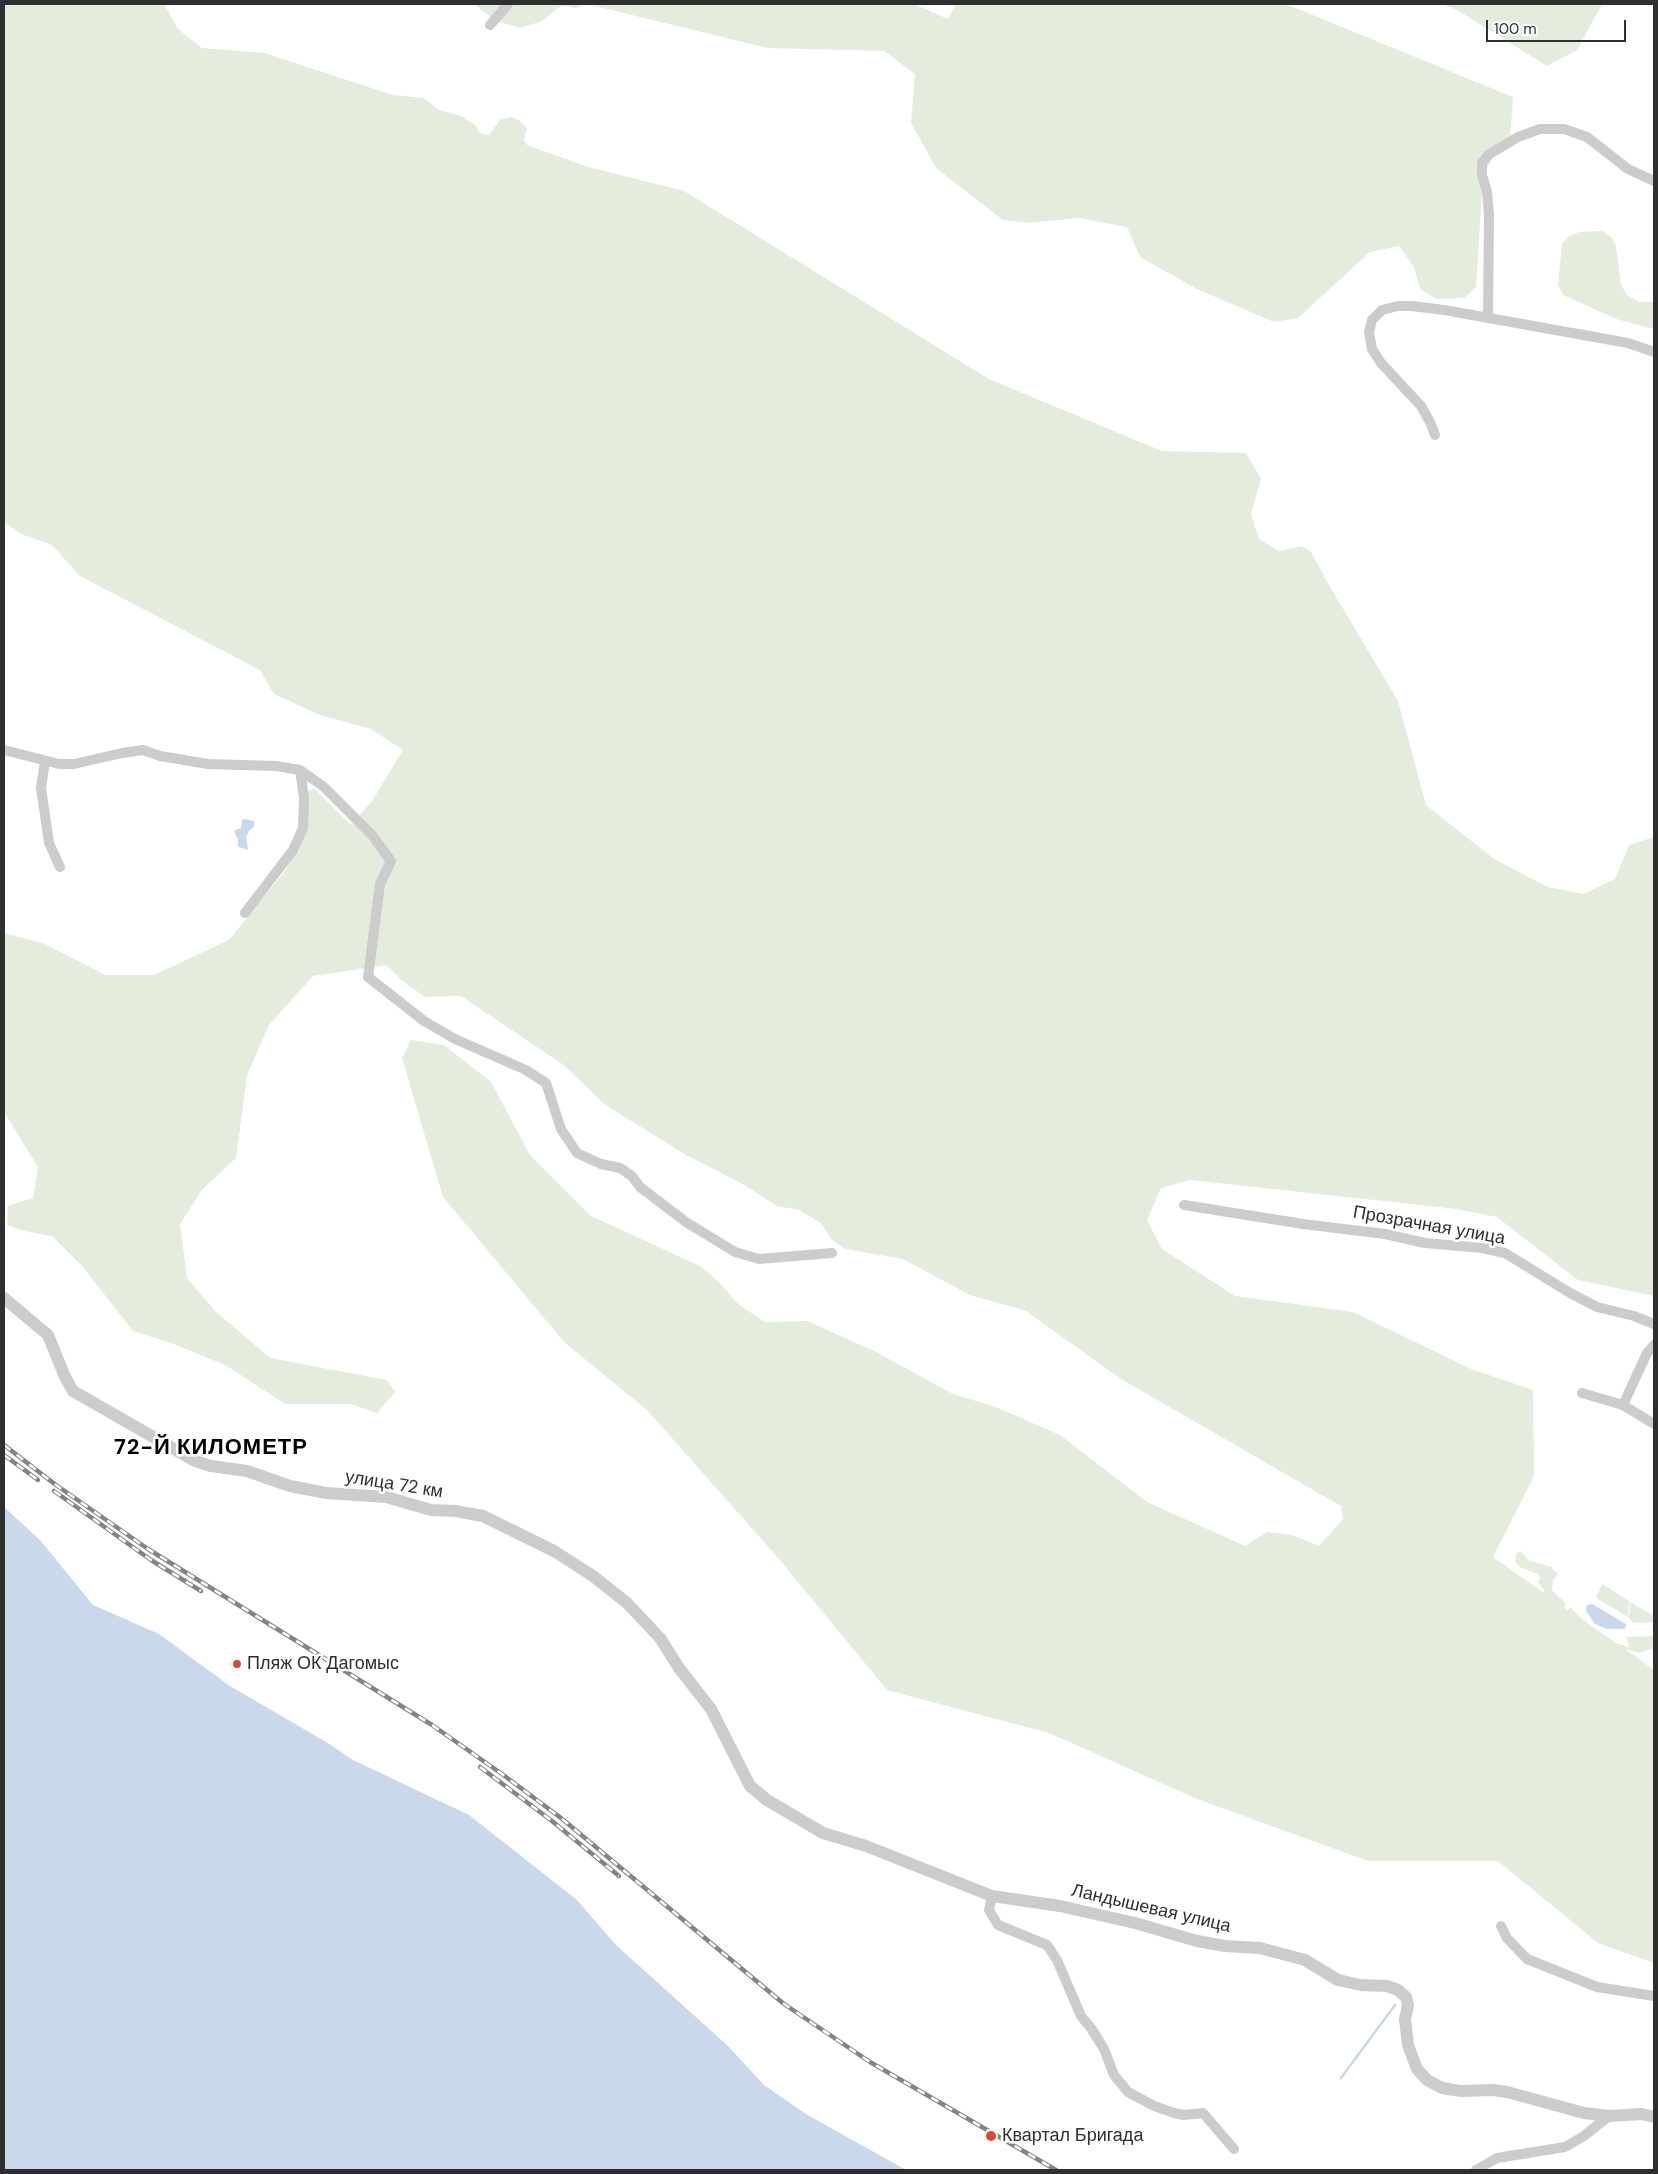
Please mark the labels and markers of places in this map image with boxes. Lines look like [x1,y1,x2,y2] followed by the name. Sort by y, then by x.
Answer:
[247,1653,399,1675] place label: Пляж ОК Дагомыс
[231,1658,243,1670] marker: Пляж ОК Дагомыс
[1002,2125,1143,2147] place label: Квартал Бригада
[984,2129,998,2143] marker: Квартал Бригада

